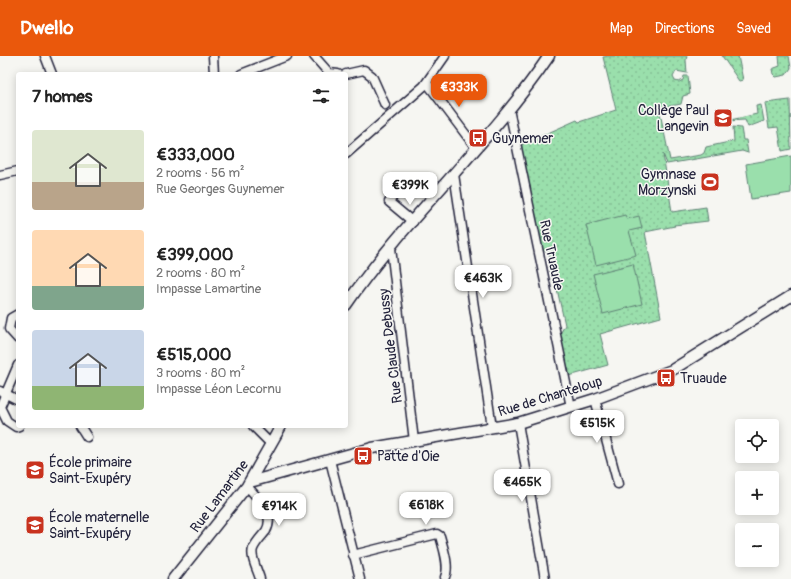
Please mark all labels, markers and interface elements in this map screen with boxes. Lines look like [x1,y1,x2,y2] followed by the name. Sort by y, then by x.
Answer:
[20,16,73,40] text: Dwello
[610,20,633,37] text: Map
[655,20,714,37] text: Directions
[736,20,771,37] text: Saved
[431,74,487,108] pin: €333K
[440,79,478,95] text: €333K
[310,85,332,107] icon: filters
[32,86,92,107] text: 7 homes
[638,102,709,135] place label: Collège Paul Langevin
[712,107,734,129] school or university icon: Collège Paul Langevin
[467,127,489,149] bus stop icon: Guynemer
[492,130,553,147] place label: Guynemer
[156,144,235,165] text: €333,000
[64,146,112,194] icon: home
[156,165,244,181] text: 2 rooms · 56 m²
[638,166,696,199] place label: Gymnase Morzynski
[699,171,721,193] sports icon: Gymnase Morzynski
[382,172,438,206] pin: €399K
[391,177,429,193] text: €399K
[156,181,284,197] text: Rue Georges Guynemer
[536,218,567,292] street label: Rue Truaude
[156,244,233,265] text: €399,000
[64,246,112,294] icon: home
[156,265,245,281] text: 2 rooms · 80 m²
[455,265,511,299] pin: €463K
[464,270,502,286] text: €463K
[156,281,261,297] text: Impasse Lamartine
[375,288,406,404] street label: Rue Claude Debussy
[156,344,231,365] text: €515,000
[64,346,112,394] icon: home
[156,365,245,381] text: 3 rooms · 80 m²
[655,367,677,389] bus stop icon: Truaude
[680,370,727,387] place label: Truaude
[496,372,605,420] street label: Rue de Chanteloup
[156,381,281,397] text: Impasse Léon Lecornu
[569,410,625,444] pin: €515K
[579,415,615,431] text: €515K
[735,419,779,567] map controls
[735,419,779,463] button: locate
[352,445,374,467] bus stop icon: Patte d'Oie
[377,448,439,465] place label: Patte d'Oie
[49,453,132,487] place label: École primaire Saint-Exupéry
[187,457,252,536] street label: Rue Lamartine
[24,459,46,481] school or university icon: École primaire Saint-Exupéry
[494,469,550,503] pin: €465K
[735,471,779,515] button: +
[503,474,541,490] text: €465K
[398,492,454,526] pin: €618K
[251,493,307,527] pin: €914K
[408,497,444,513] text: €618K
[261,498,297,514] text: €914K
[49,508,149,542] place label: École maternelle Saint-Exupéry
[24,514,46,536] school or university icon: École maternelle Saint-Exupéry
[735,523,779,567] button: −

